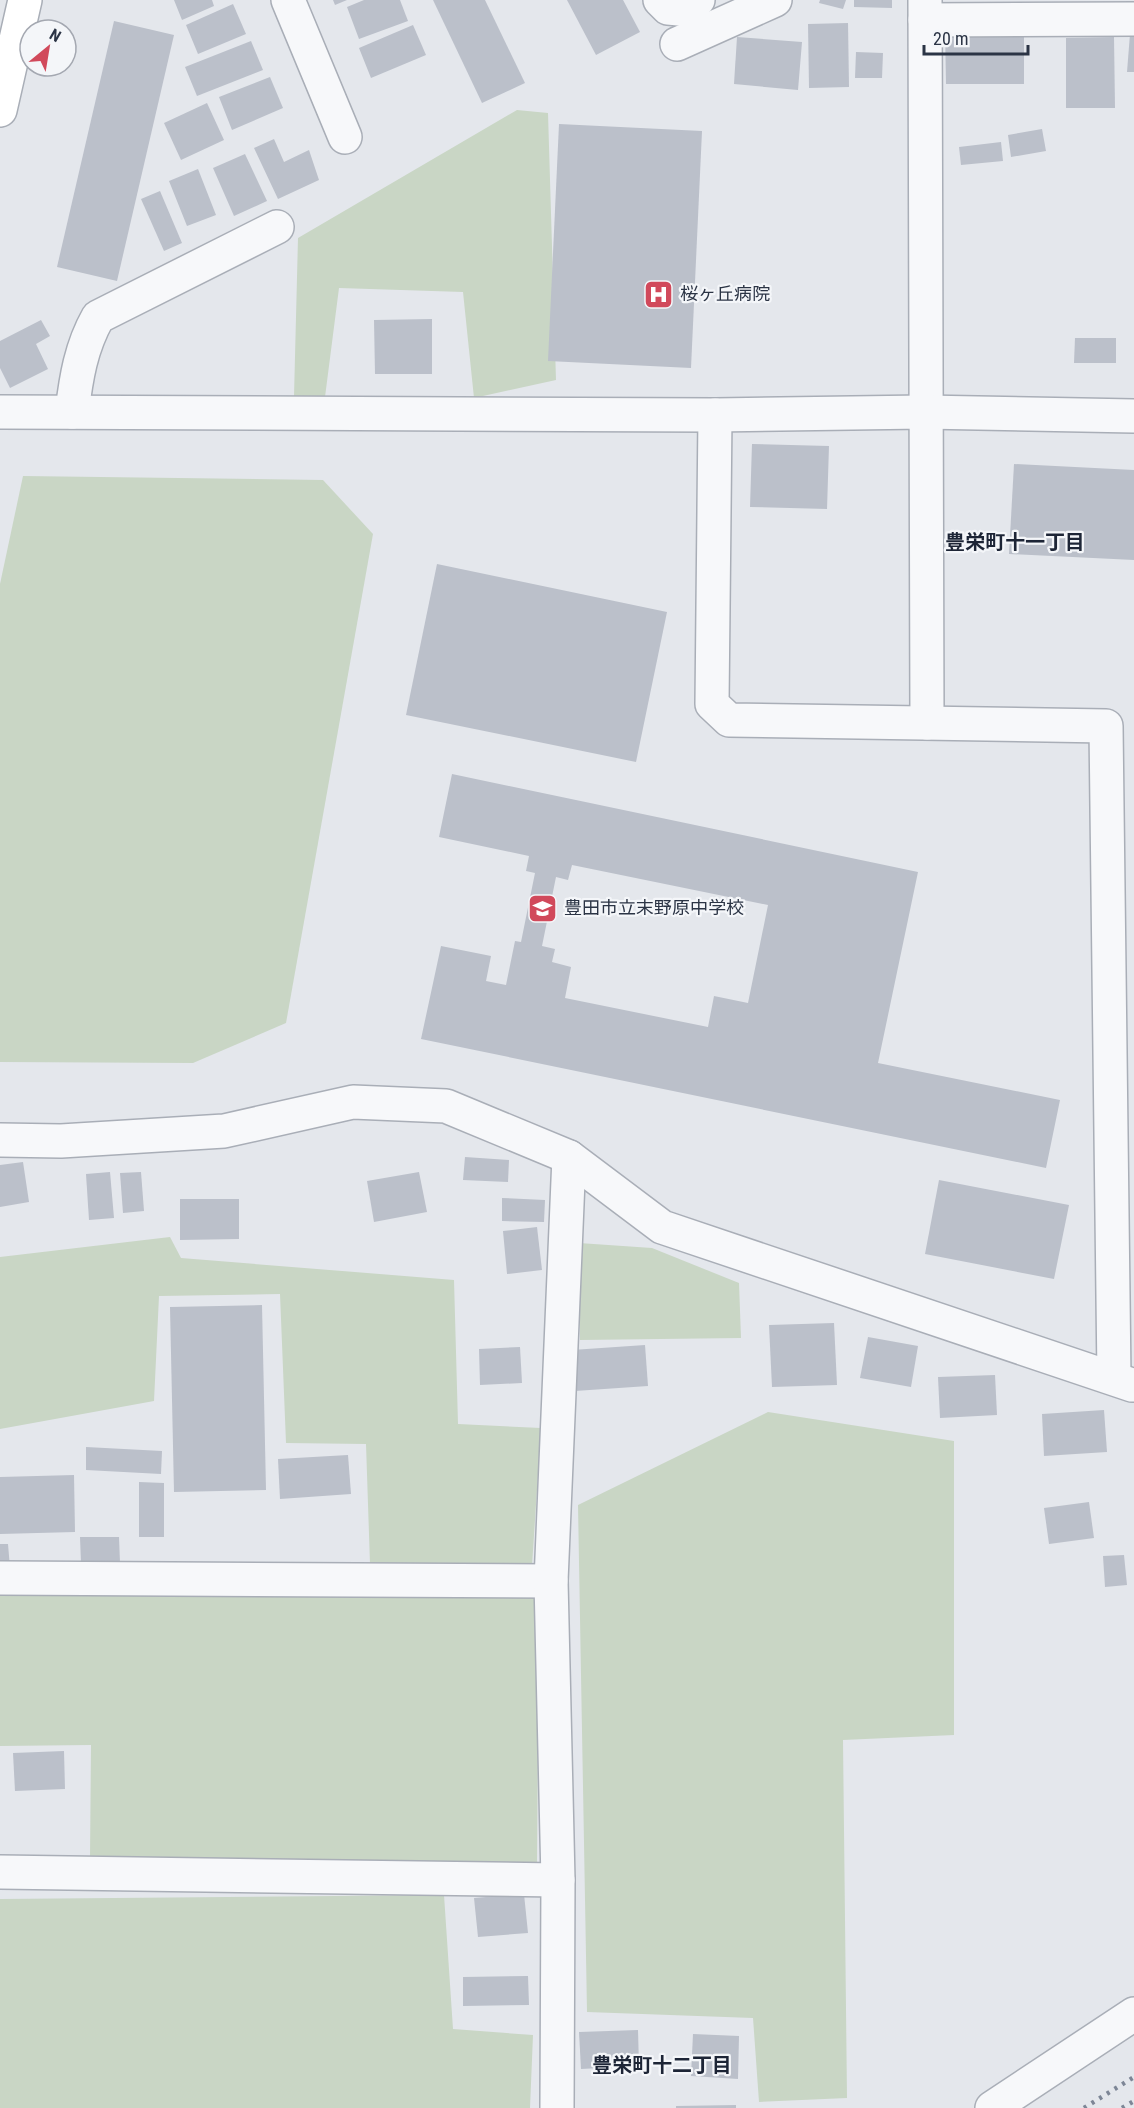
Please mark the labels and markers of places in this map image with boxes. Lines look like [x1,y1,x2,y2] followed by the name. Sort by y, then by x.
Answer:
[643,278,675,310] hospital icon: 桜ヶ丘病院
[680,283,770,304] place label: 桜ヶ丘病院
[527,892,559,924] school or university icon: 豊田市立末野原中学校
[564,897,744,918] place label: 豊田市立末野原中学校

